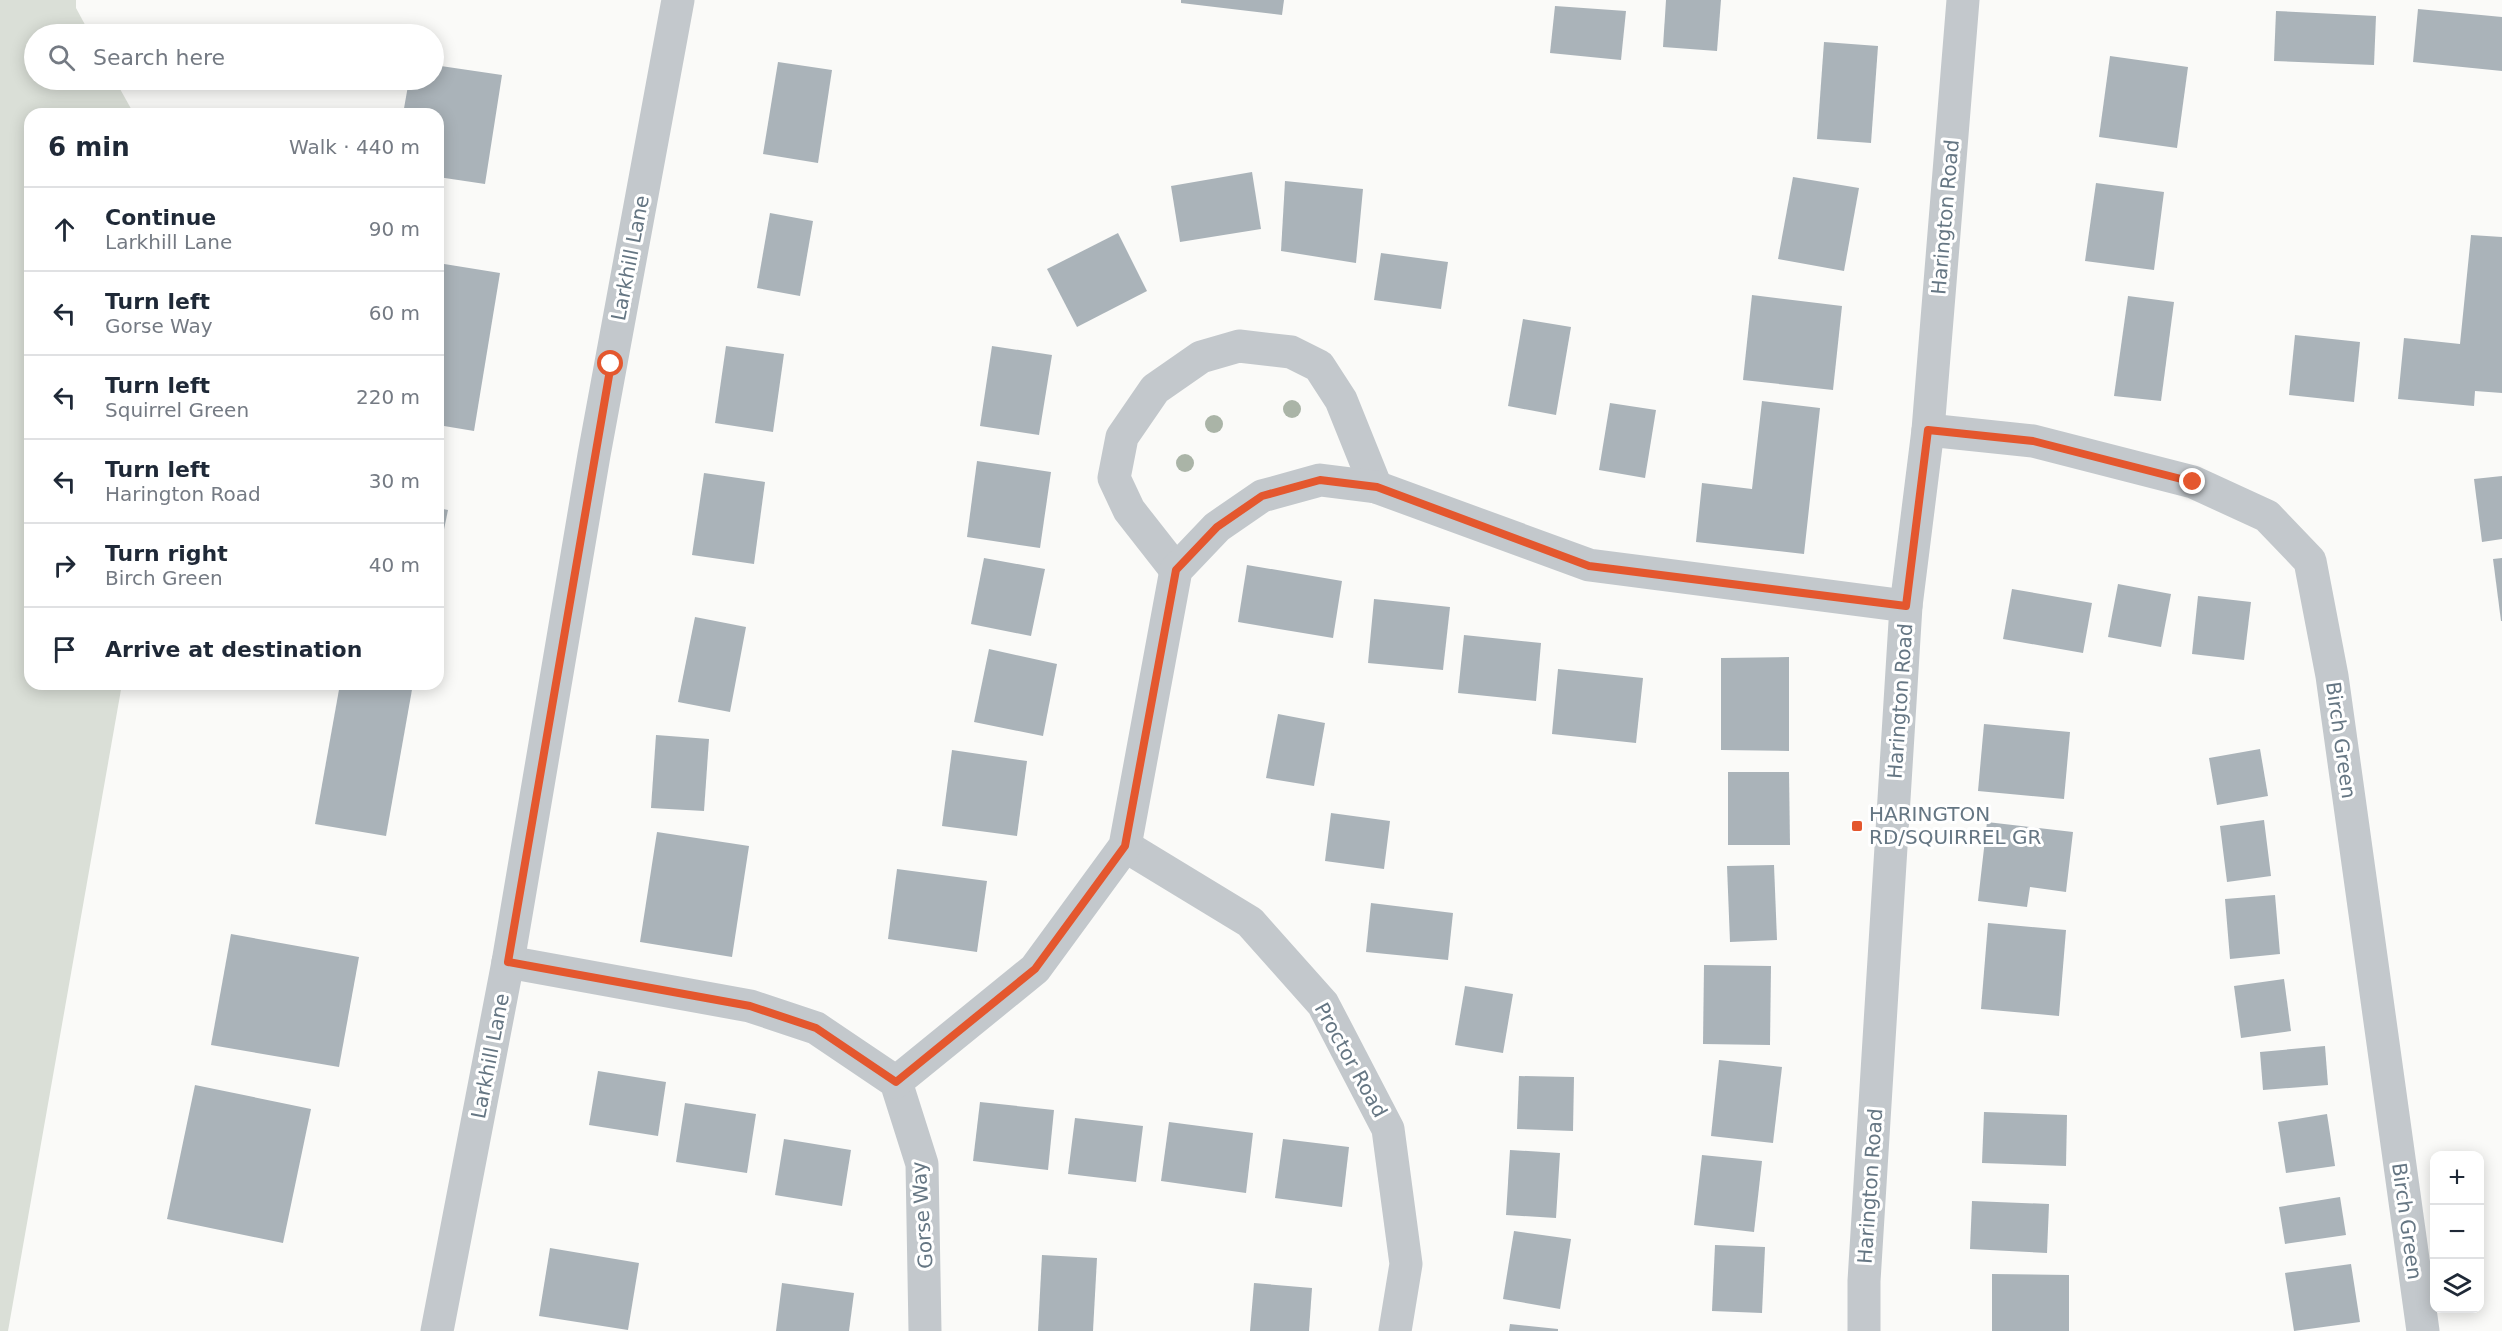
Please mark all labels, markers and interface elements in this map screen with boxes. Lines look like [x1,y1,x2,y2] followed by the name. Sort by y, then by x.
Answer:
[24,24,444,90] search box
[45,41,78,74] icon: search
[93,45,225,70] text: Search here
[48,132,130,162] text: 6 min
[289,135,420,159] text: Walk · 440 m
[1926,138,1964,296] street label: Harington Road
[606,193,654,323] street label: Larkhill Lane
[105,205,216,230] text: Continue
[48,213,81,246] icon: ahead
[369,217,420,241] text: 90 m
[105,230,232,254] text: Larkhill Lane
[105,289,210,314] text: Turn left
[48,297,81,330] icon: left
[369,301,420,325] text: 60 m
[105,314,213,338] text: Gorse Way
[597,350,623,376] route start
[105,373,210,398] text: Turn left
[48,381,81,414] icon: left
[356,385,420,409] text: 220 m
[105,398,249,422] text: Squirrel Green
[105,457,210,482] text: Turn left
[48,465,81,498] icon: left
[2179,468,2205,494] route end
[369,469,420,493] text: 30 m
[105,482,261,506] text: Harington Road
[105,541,228,566] text: Turn right
[48,549,81,582] icon: right
[369,553,420,577] text: 40 m
[105,566,223,590] text: Birch Green
[1883,622,1917,780] street label: Harington Road
[48,633,81,666] icon: arrive
[105,637,362,662] text: Arrive at destination
[2321,680,2361,800] street label: Birch Green
[1869,802,2041,849] place label: HARINGTON RD/SQUIRREL GR
[1850,819,1864,833] marker: HARINGTON RD/SQUIRREL GR
[466,991,514,1121] street label: Larkhill Lane
[1310,998,1392,1122] street label: Proctor Road
[1853,1107,1887,1265] street label: Harington Road
[2430,1151,2484,1313] map controls
[2430,1151,2484,1205] button: +
[906,1160,938,1270] street label: Gorse Way
[2387,1161,2427,1281] street label: Birch Green
[2430,1205,2484,1259] button: −
[2430,1259,2484,1313] button: layers

